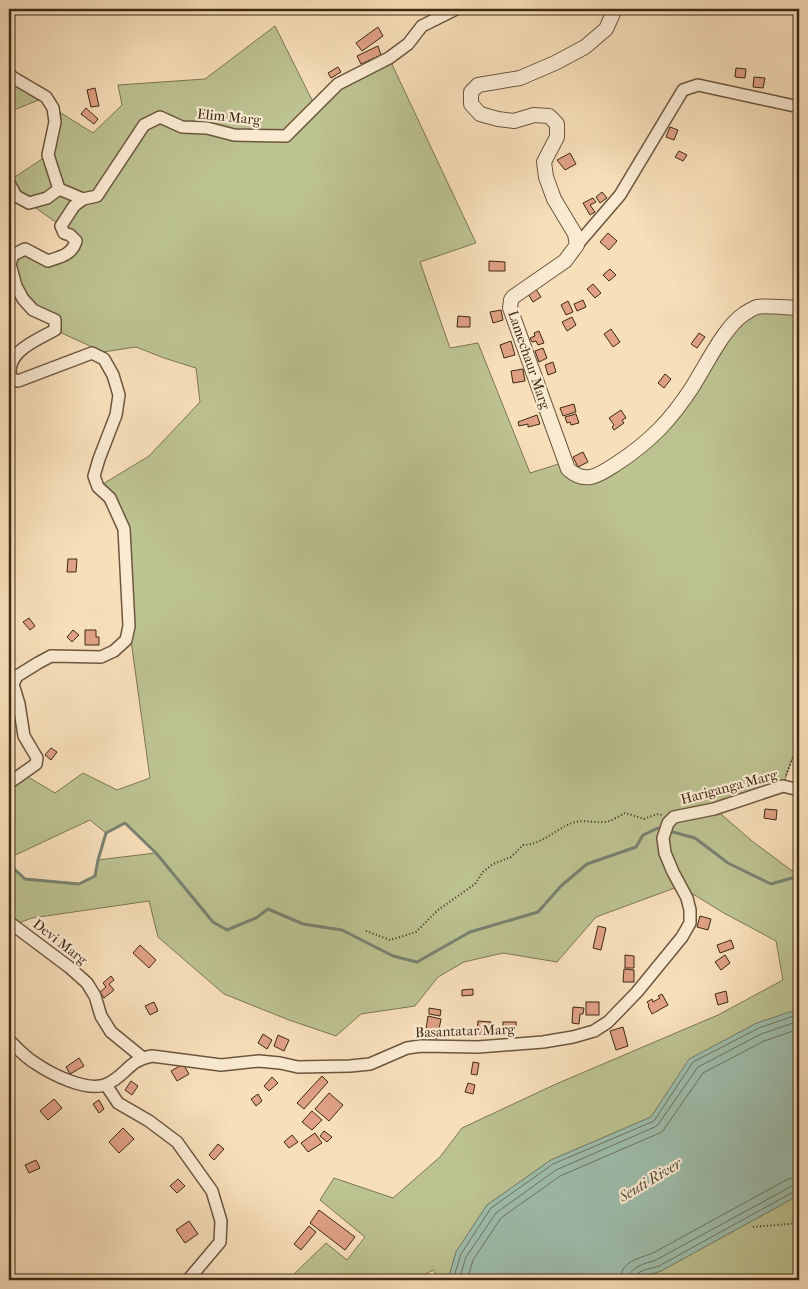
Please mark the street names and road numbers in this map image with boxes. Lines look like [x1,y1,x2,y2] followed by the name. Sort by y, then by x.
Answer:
[196,105,262,129] street label: Elim Marg
[504,308,554,412] street label: Lamechaur Marg
[679,766,780,808] street label: Hariganga Marg
[29,916,91,969] street label: Devi Marg
[415,1021,516,1041] street label: Basantatar Marg

